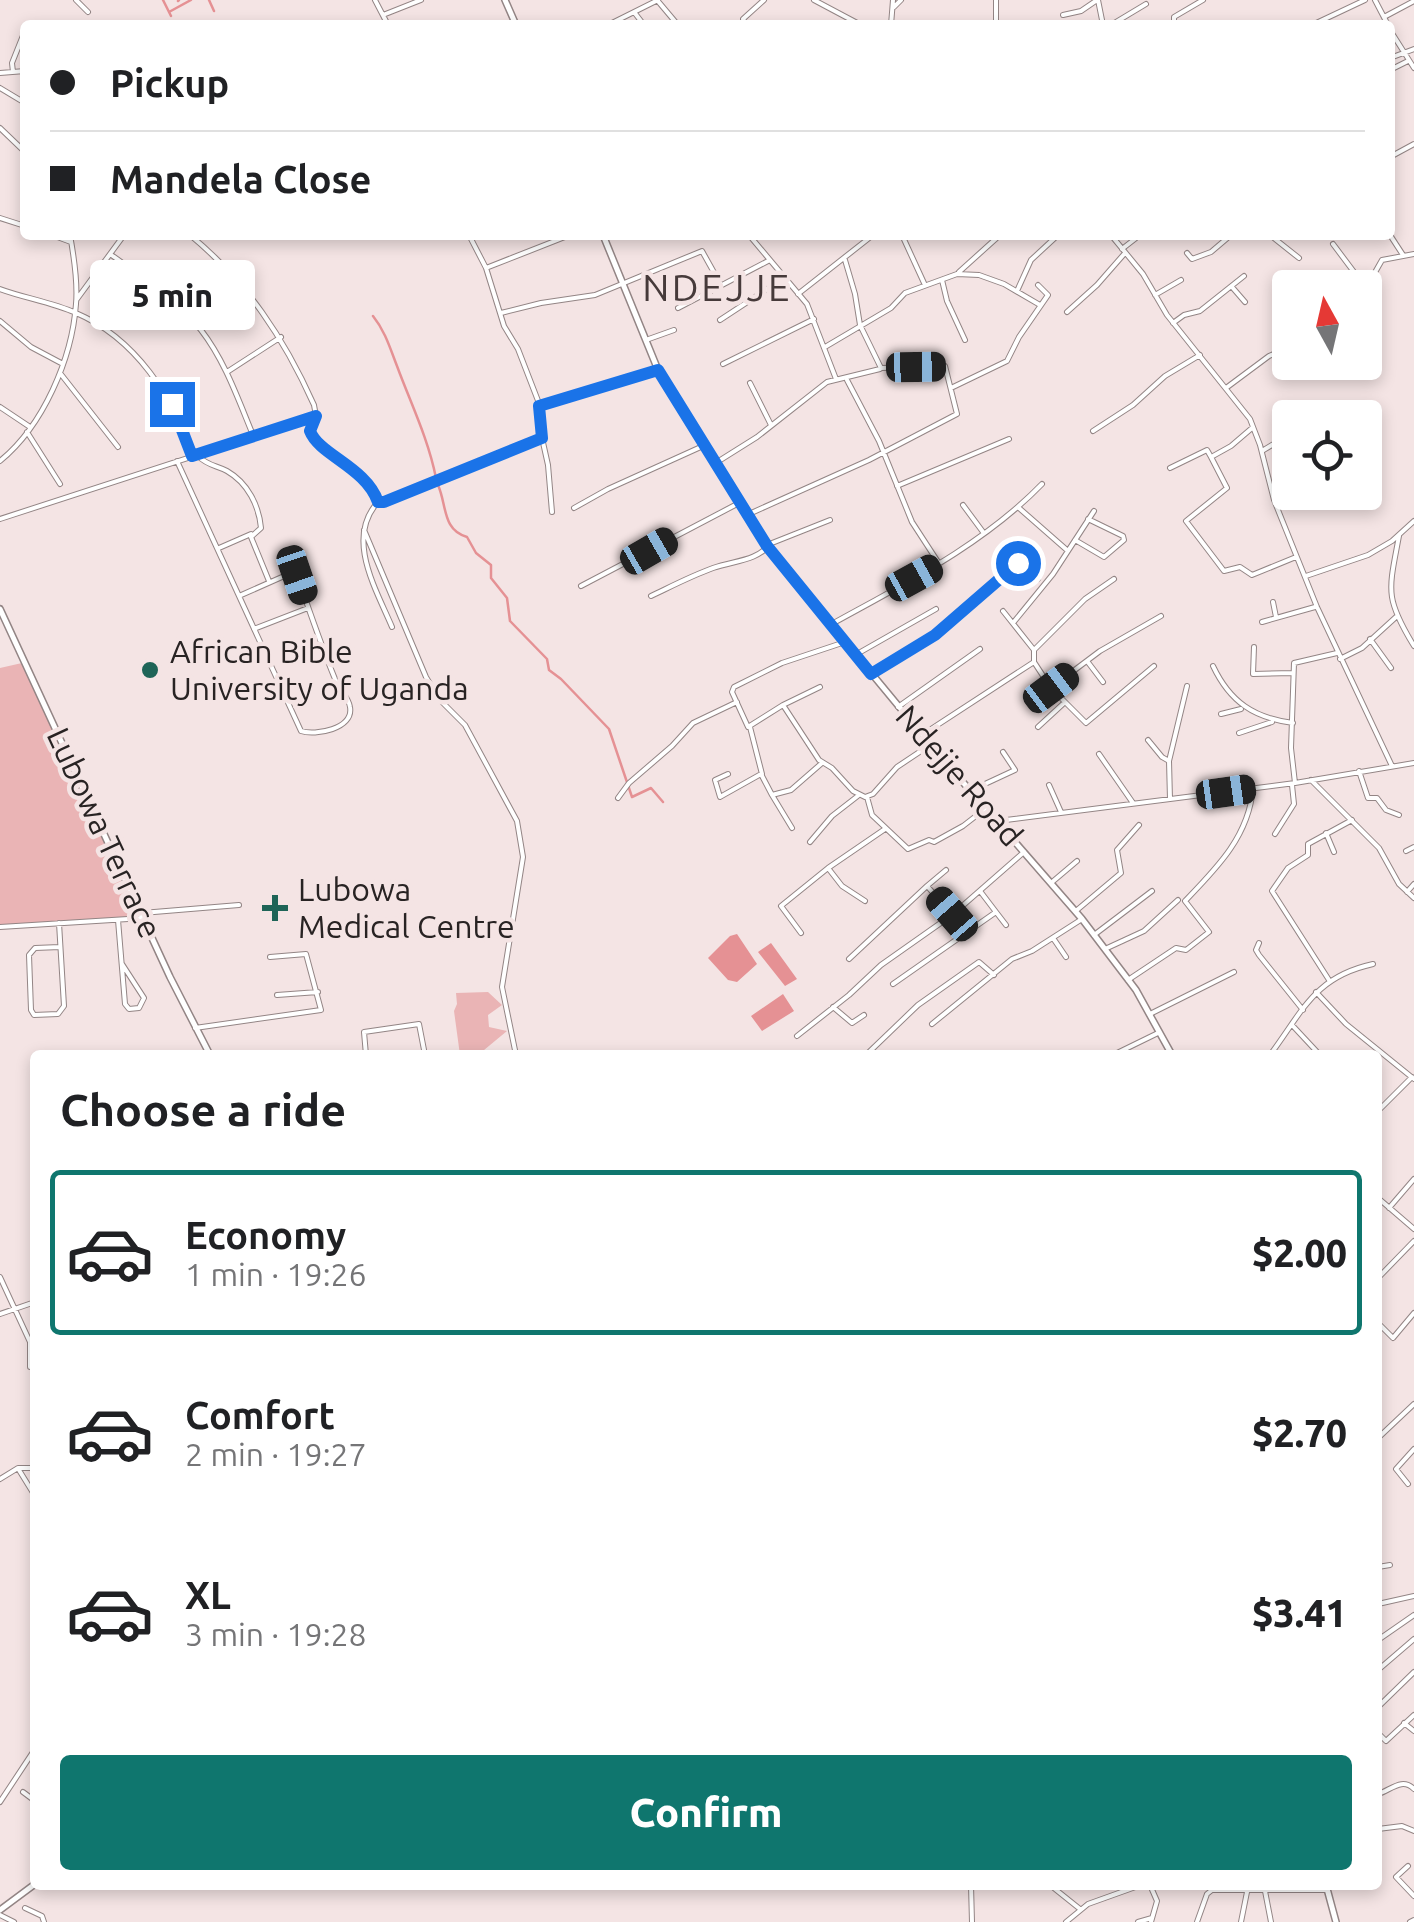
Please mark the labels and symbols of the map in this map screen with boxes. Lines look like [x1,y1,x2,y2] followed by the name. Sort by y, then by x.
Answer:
[90,259,254,329] callout: 5 min
[642,266,792,308] district label: NDEJJE
[1272,270,1382,380] north arrow
[886,351,946,383] car
[150,382,195,427] route end
[616,523,682,579] car
[996,541,1041,586] route start
[273,542,321,608] car
[880,550,948,606] car
[170,633,469,706] place label: African Bible University of Uganda
[1018,658,1084,718] car
[139,659,161,681] marker: African Bible University of Uganda
[889,698,1030,853] street label: Ndejje Road
[41,722,169,943] street label: Lubowa Terrace
[1194,773,1258,811] car
[298,871,515,944] place label: Lubowa Medical Centre
[921,882,983,946] car
[262,895,288,921] marker: Lubowa Medical Centre

